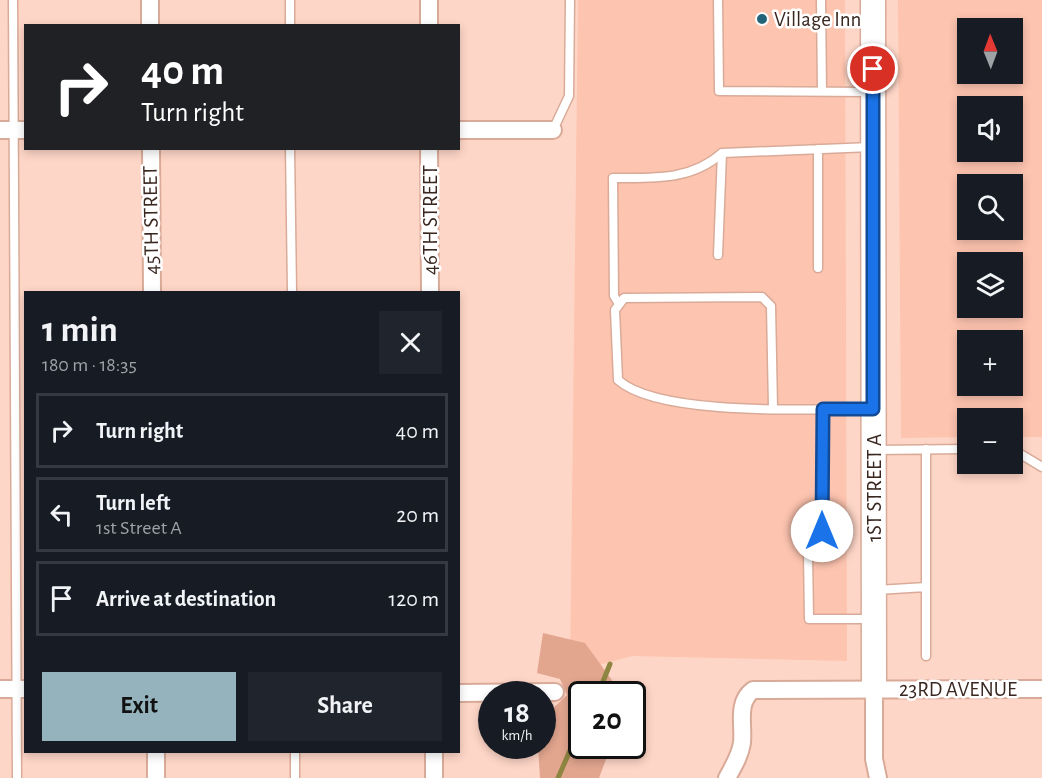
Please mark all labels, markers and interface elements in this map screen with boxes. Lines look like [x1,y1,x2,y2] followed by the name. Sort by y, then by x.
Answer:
[774,9,861,30] place label: Village Inn
[755,12,769,26] marker: Village Inn
[957,18,1023,84] north arrow
[957,18,1023,474] map controls
[847,43,898,94] pin
[42,48,120,126] icon: right
[141,50,224,92] text: 40 m
[856,52,889,85] icon: arrive
[957,96,1023,162] button: sound
[141,99,244,126] text: Turn right
[140,165,162,275] street label: 45TH STREET
[420,165,441,275] street label: 46TH STREET
[957,174,1023,240] button: search
[957,252,1023,318] button: layers
[379,311,442,374] button: close
[42,312,118,348] text: 1 min
[957,330,1023,396] button: +
[42,355,137,375] text: 180 m · 18:35
[957,408,1023,474] button: −
[45,414,78,447] icon: right
[96,420,183,442] text: Turn right
[396,420,439,442] text: 40 m
[864,434,885,542] street label: 1ST STREET A
[96,492,170,514] text: Turn left
[45,498,78,531] icon: left
[790,499,854,563] position arrow
[396,504,439,526] text: 20 m
[96,518,182,538] text: 1st Street A
[45,582,78,615] icon: arrive
[96,588,276,610] text: Arrive at destination
[389,588,439,610] text: 120 m
[42,672,236,741] button: Exit
[248,672,442,741] button: Share
[899,679,1017,700] street label: 23RD AVENUE
[568,681,646,759] speed limit sign: 20
[504,698,530,728] text: 18
[502,728,532,743] text: km/h

